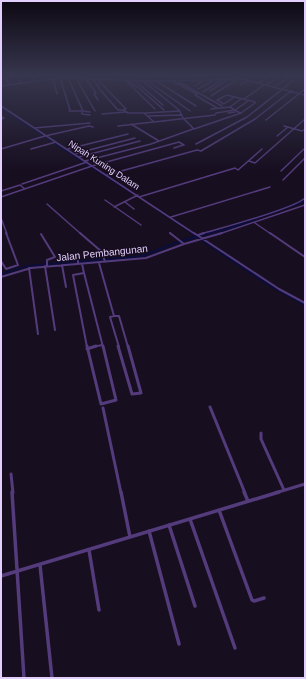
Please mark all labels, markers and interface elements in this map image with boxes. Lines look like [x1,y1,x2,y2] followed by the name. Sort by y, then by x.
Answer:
[67,138,141,192] street label: Nipah Kuning Dalam
[56,243,148,263] street label: Jalan Pembangunan

